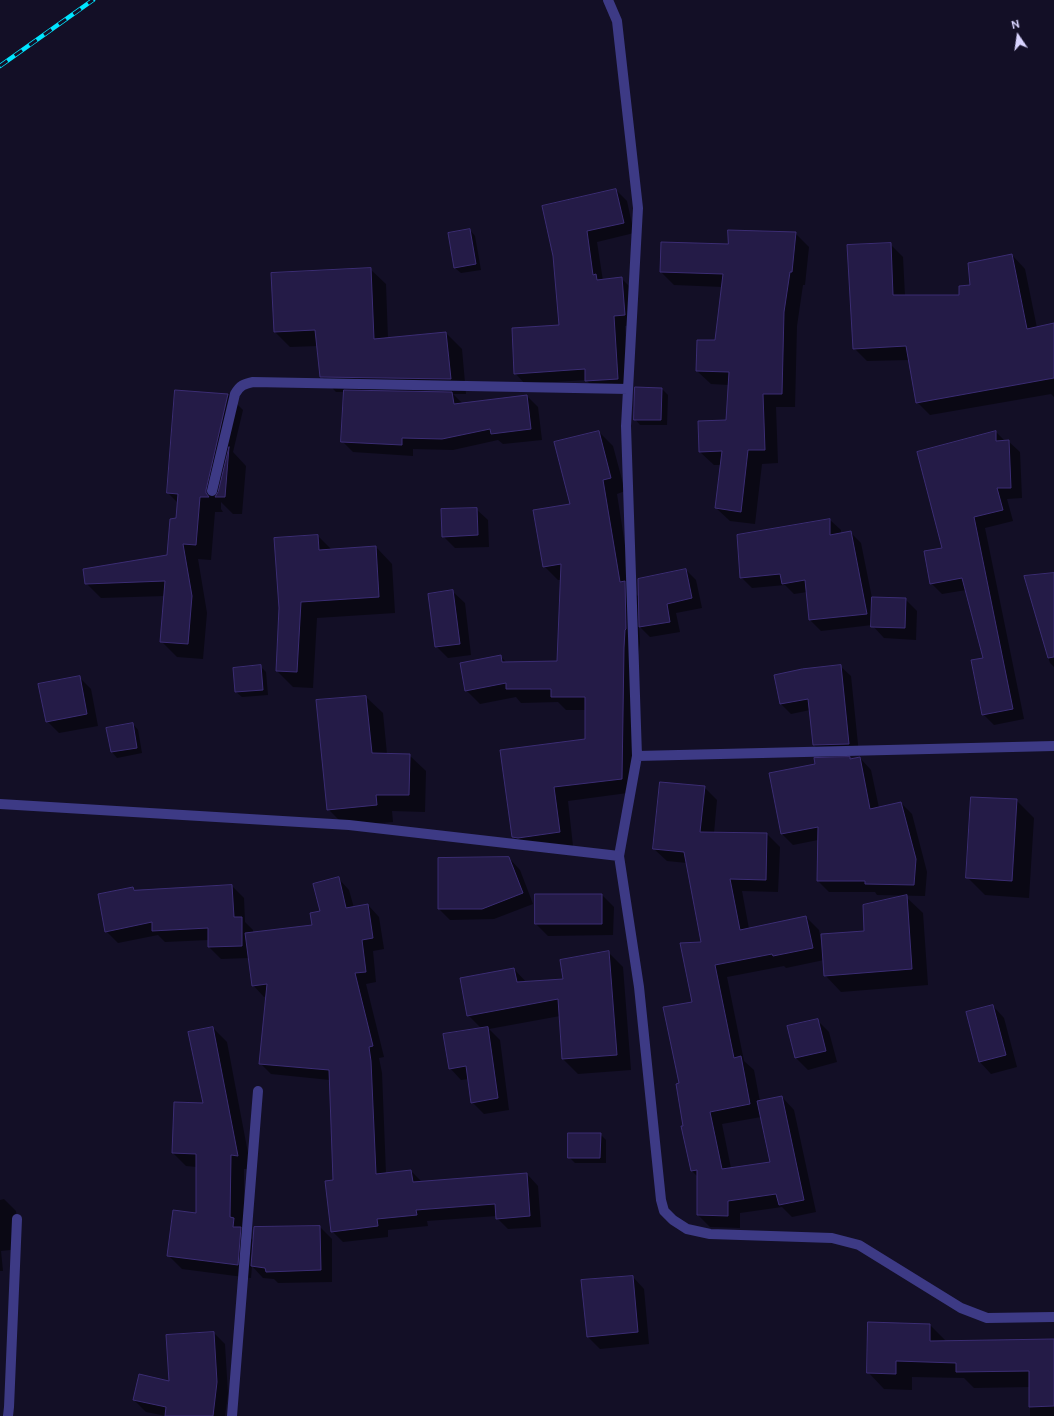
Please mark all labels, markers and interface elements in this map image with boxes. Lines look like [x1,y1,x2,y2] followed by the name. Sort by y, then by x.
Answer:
[998,16,1038,56] north arrow
[1010,18,1021,31] text: N

